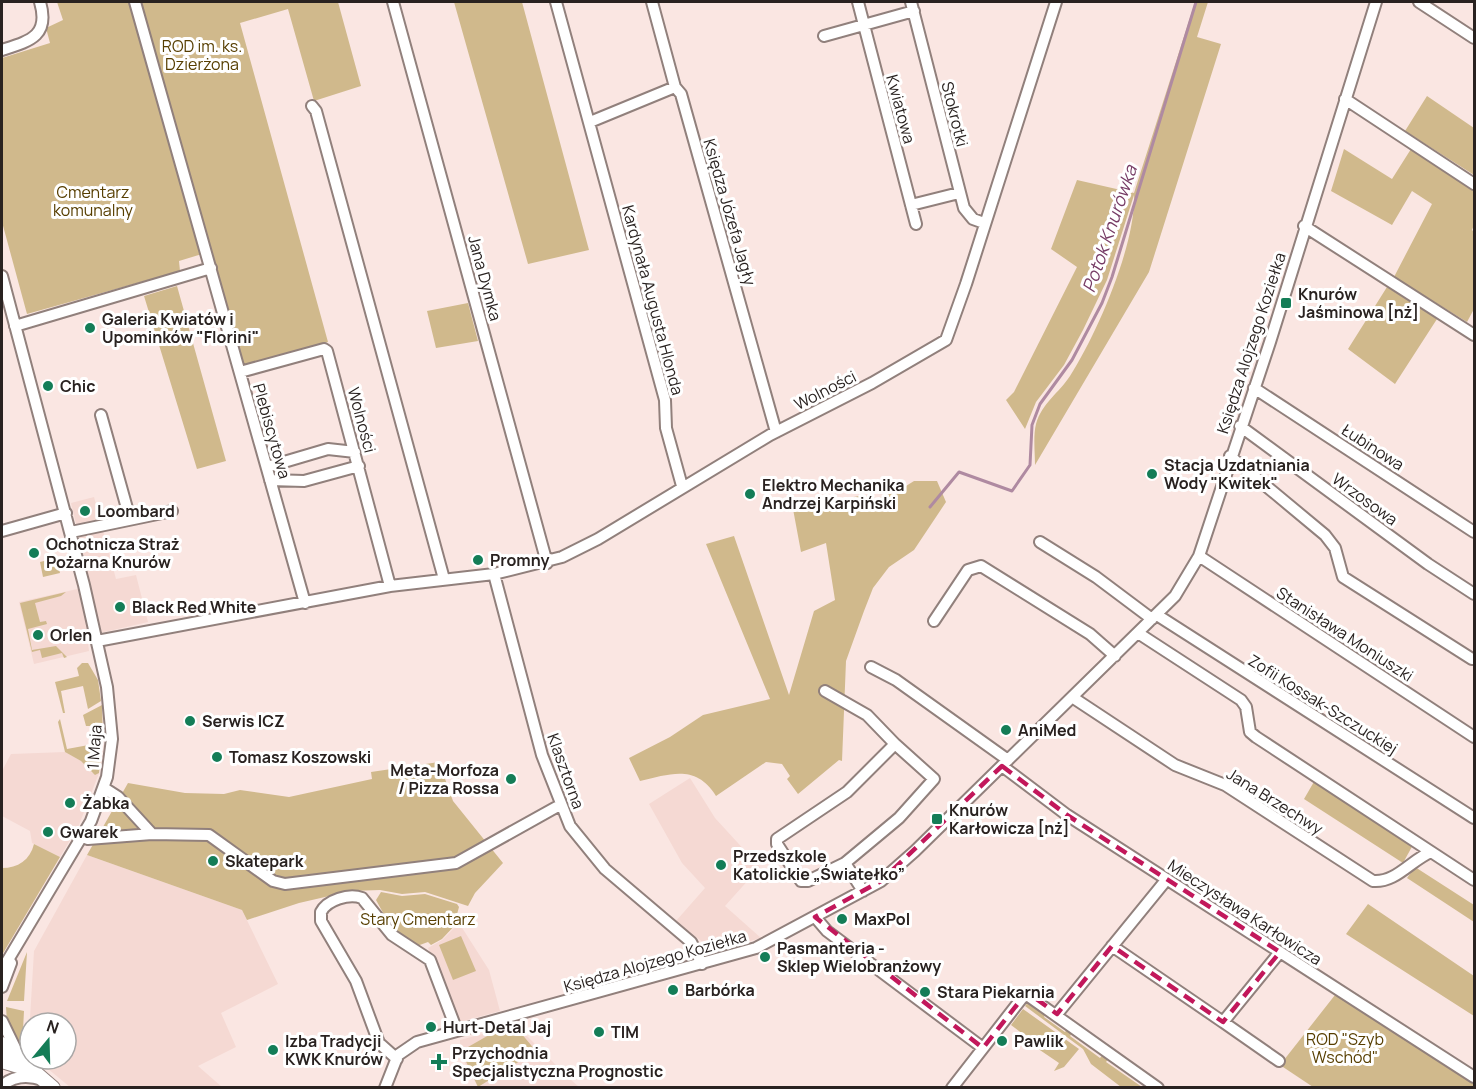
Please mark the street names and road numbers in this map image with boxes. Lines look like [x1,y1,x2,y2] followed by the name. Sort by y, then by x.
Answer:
[881,72,921,146] street label: Kwiatowa
[936,79,974,149] street label: Stokrotki
[699,136,762,288] street label: Księdza Józefa Jagły
[617,203,689,397] street label: Kardynała Augusta Hlonda
[463,233,507,323] street label: Jana Dymka
[1211,250,1291,436] street label: Księdza Alojzego Koziełka
[790,365,860,415] street label: Wolności
[248,381,296,481] street label: Plebiscytowa
[343,385,381,455] street label: Wolności
[1338,419,1408,475] street label: Łubinowa
[1328,468,1402,530] street label: Wrzosowa
[1272,581,1418,687] street label: Stanisława Moniuszki
[1244,649,1402,759] street label: Zofii Kossak-Szczuckiej
[81,724,107,770] street label: 1 Maja
[542,730,590,812] street label: Klasztorna
[1223,763,1328,840] street label: Jana Brzechwy
[1164,854,1326,970] street label: Mieczysława Karłowicza
[561,924,749,998] street label: Księdza Alojzego Koziełka

